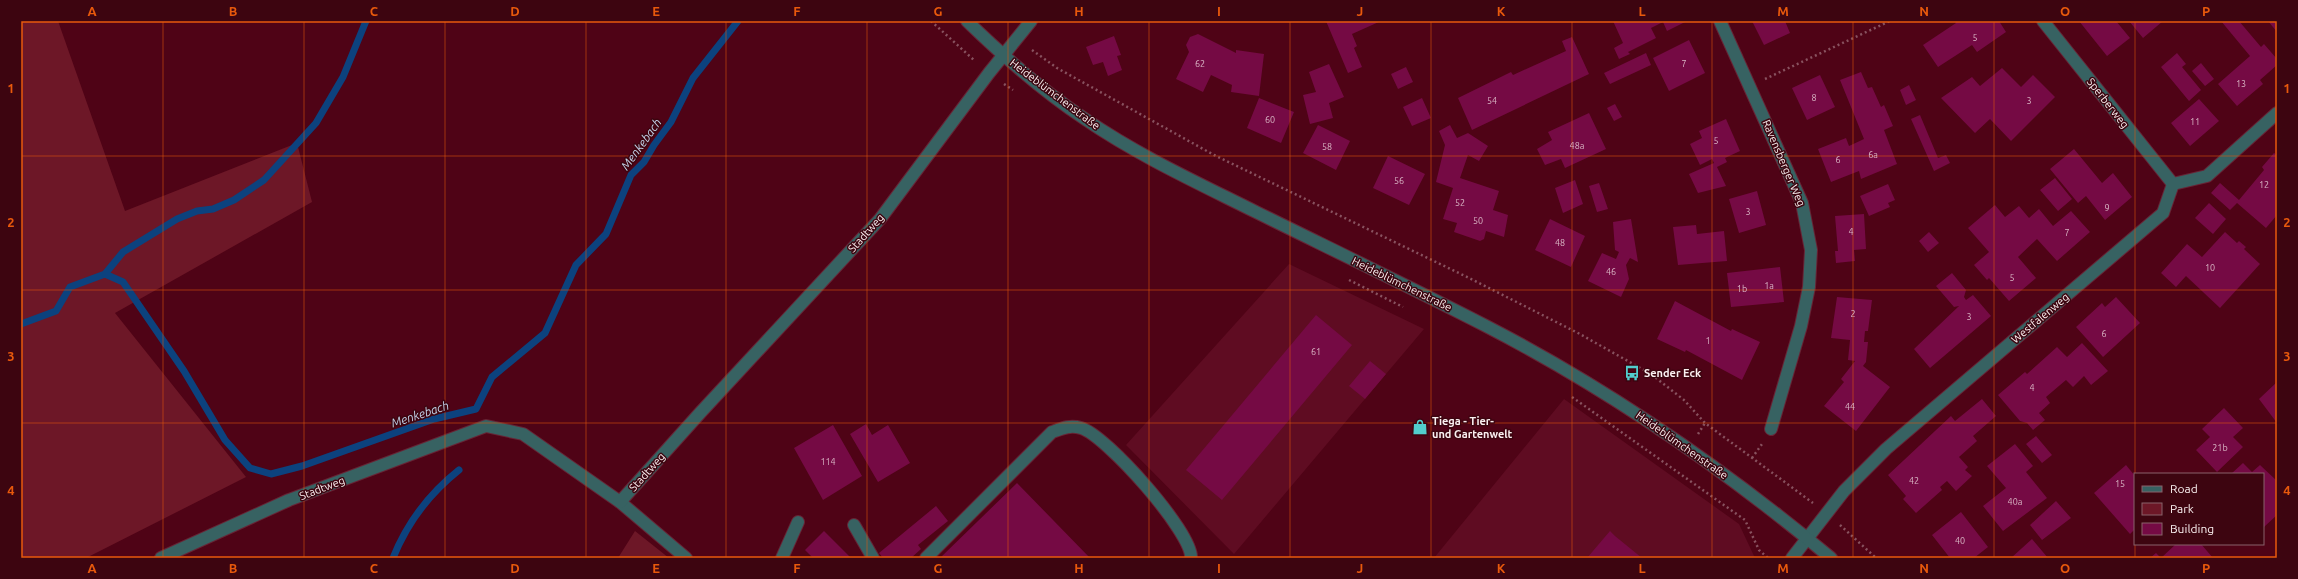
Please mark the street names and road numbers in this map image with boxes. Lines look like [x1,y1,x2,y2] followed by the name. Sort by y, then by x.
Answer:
[1008,56,1102,132] street label: Heideblümchenstraße
[2085,76,2131,130] street label: Sperberweg
[1760,118,1808,208] street label: Ravensberger Weg
[846,211,886,255] street label: Stadtweg
[1350,255,1454,313] street label: Heideblümchenstraße
[2009,291,2071,345] street label: Westfalenweg
[1634,409,1730,481] street label: Heideblümchenstraße
[627,450,667,494] street label: Stadtweg
[298,474,346,502] street label: Stadtweg

